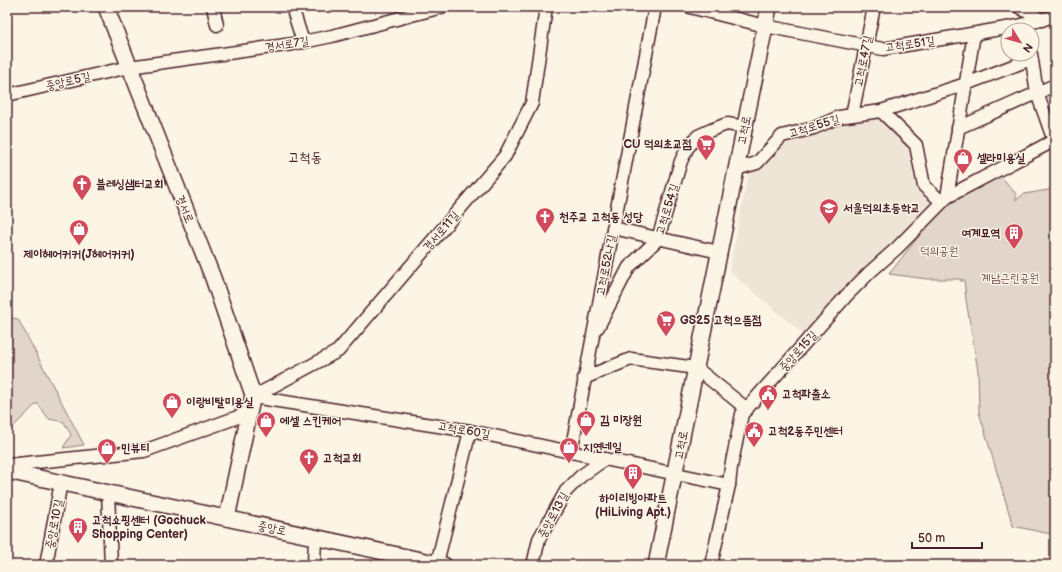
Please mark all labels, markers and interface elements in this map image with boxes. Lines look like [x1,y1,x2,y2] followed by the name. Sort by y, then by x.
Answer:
[1000,22,1040,62] north arrow
[264,34,311,55] street label: 경서로7길
[851,34,876,88] street label: 고척로47길
[884,34,936,55] street label: 고척로51길
[1020,41,1035,55] text: N
[44,69,92,94] street label: 중앙로5길
[787,112,842,141] street label: 고척로55길
[734,114,755,146] street label: 고척로
[695,133,717,161] supermarket icon: CU 덕의초교점
[623,137,692,152] place label: CU 덕의초교점
[952,147,974,175] shop icon: 셀라미용실
[288,149,322,166] district label: 고척동
[976,151,1026,166] place label: 셀라미용실
[71,173,93,201] church icon: 블레싱샘터교회
[96,177,164,192] place label: 블레싱샘터교회
[653,181,682,237] street label: 고척로54길
[172,193,197,225] street label: 경서로
[818,197,840,225] school or university icon: 서울덕의초등학교
[843,201,920,216] place label: 서울덕의초등학교
[534,206,556,234] church icon: 천주교 고척동 성당
[420,208,463,254] street label: 경서로11길
[559,210,643,225] place label: 천주교 고척동 성당
[68,218,90,246] shop icon: 제이헤어커커(J헤어커커)
[1003,222,1025,250] building icon: 여계묘역
[961,226,1000,241] place label: 여계묘역
[593,233,620,297] street label: 고척로52나길
[920,244,958,259] park label: 덕의공원
[23,247,135,262] place label: 제이헤어커커(J헤어커커)
[981,271,1039,286] park label: 계남근린공원
[655,309,677,337] supermarket icon: GS25 고척으뜸점
[680,313,762,328] place label: GS25 고척으뜸점
[776,327,821,375] street label: 중앙로15길
[757,383,779,411] public building icon: 고척파출소
[782,387,831,402] place label: 고척파출소
[161,391,183,419] shop icon: 이랑비탈미용실
[186,395,254,410] place label: 이랑비탈미용실
[575,409,597,437] shop icon: 김 미장원
[255,410,277,438] shop icon: 에셀 스킨케어
[600,413,642,428] place label: 김 미장원
[279,414,342,429] place label: 에셀 스킨케어
[437,419,492,443] street label: 고척로60길
[743,420,765,448] public building icon: 고척2동주민센터
[768,424,843,439] place label: 고척2동주민센터
[671,429,692,461] street label: 고척로
[558,436,580,464] shop icon: 지연네일
[96,437,118,465] shop icon: 민뷰티
[583,440,622,455] place label: 지연네일
[121,441,150,456] place label: 민뷰티
[298,447,320,475] church icon: 고척교회
[323,451,362,466] place label: 고척교회
[622,462,644,490] building icon: 하이리빙아파트 (HiLiving Apt.)
[535,489,572,541] street label: 중앙로13길
[595,491,671,520] place label: 하이리빙아파트 (HiLiving Apt.)
[42,498,67,550] street label: 중앙로10길
[92,513,207,542] place label: 고척쇼핑센터 (Gochuck Shopping Center)
[67,516,89,544] building icon: 고척쇼핑센터 (Gochuck Shopping Center)
[256,518,288,539] street label: 중앙로
[912,524,982,550] scale bar
[918,531,945,546] text: 50 m

